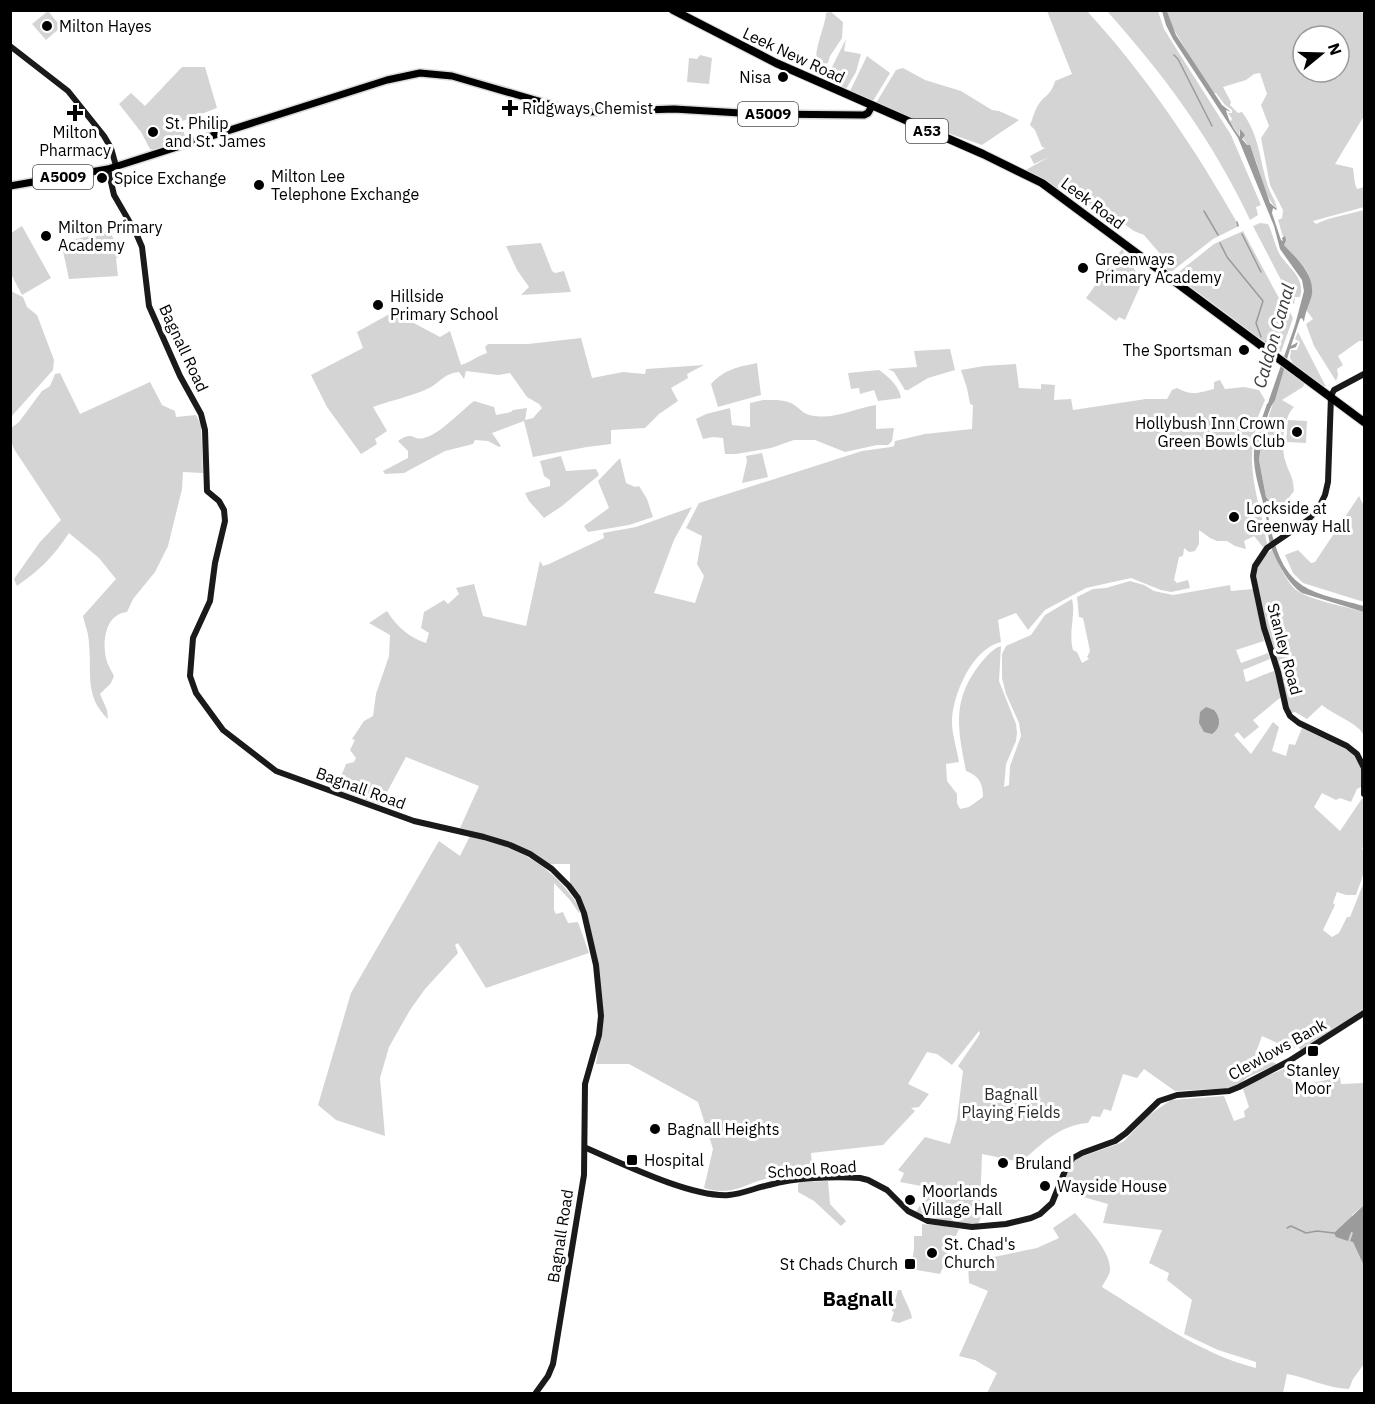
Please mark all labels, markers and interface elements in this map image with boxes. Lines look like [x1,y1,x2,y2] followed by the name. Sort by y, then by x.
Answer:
[59,16,152,36] place label: Milton Hayes
[40,19,54,33] marker: Milton Hayes
[740,23,848,87] street label: Leek New Road
[1291,24,1351,84] north arrow
[1324,40,1347,58] text: N
[739,67,771,87] place label: Nisa
[776,70,790,84] marker: Nisa
[522,98,653,118] place label: Ridgways Chemist
[503,101,517,115] marker: Ridgways Chemist
[738,102,798,126] road number: A5009
[68,106,82,120] marker: Milton Pharmacy
[165,113,266,151] place label: St. Philip and St. James
[906,119,948,143] road number: A53
[39,122,111,160] place label: Milton Pharmacy
[146,125,160,139] marker: St. Philip and St. James
[33,165,93,189] road number: A5009
[271,166,419,204] place label: Milton Lee Telephone Exchange
[114,168,226,188] place label: Spice Exchange
[95,171,109,185] marker: Spice Exchange
[1057,173,1129,233] street label: Leek Road
[252,178,266,192] marker: Milton Lee Telephone Exchange
[58,217,163,255] place label: Milton Primary Academy
[39,229,53,243] marker: Milton Primary Academy
[1095,249,1221,287] place label: Greenways Primary Academy
[1076,261,1090,275] marker: Greenways Primary Academy
[1248,281,1299,391] water label: Caldon Canal
[390,286,498,324] place label: Hillside Primary School
[371,298,385,312] marker: Hillside Primary School
[155,301,213,395] street label: Bagnall Road
[1123,340,1232,360] place label: The Sportsman
[1237,343,1251,357] marker: The Sportsman
[1135,413,1285,451] place label: Hollybush Inn Crown Green Bowls Club
[1290,425,1304,439] marker: Hollybush Inn Crown Green Bowls Club
[1246,498,1350,536] place label: Lockside at Greenway Hall
[1227,510,1241,524] marker: Lockside at Greenway Hall
[1263,601,1307,697] street label: Stanley Road
[313,762,409,814] street label: Bagnall Road
[1225,1014,1330,1084] street label: Clewlows Bank
[1306,1044,1320,1058] marker: Stanley Moor
[1286,1060,1340,1098] place label: Stanley Moor
[962,1084,1060,1122] park label: Bagnall Playing Fields
[667,1119,780,1139] place label: Bagnall Heights
[648,1122,662,1136] marker: Bagnall Heights
[644,1150,704,1170] place label: Hospital
[625,1153,639,1167] marker: Hospital
[1015,1153,1072,1173] place label: Bruland
[767,1156,857,1182] street label: School Road
[996,1156,1010,1170] marker: Bruland
[1057,1176,1167,1196] place label: Wayside House
[1038,1179,1052,1193] marker: Wayside House
[922,1181,1002,1219] place label: Moorlands Village Hall
[543,1188,577,1284] street label: Bagnall Road
[903,1193,917,1207] marker: Moorlands Village Hall
[944,1234,1016,1272] place label: St. Chad's Church
[925,1246,939,1260] marker: St. Chad's Church
[780,1254,898,1274] place label: St Chads Church
[903,1257,917,1271] marker: St Chads Church
[822,1285,894,1312] district label: Bagnall

